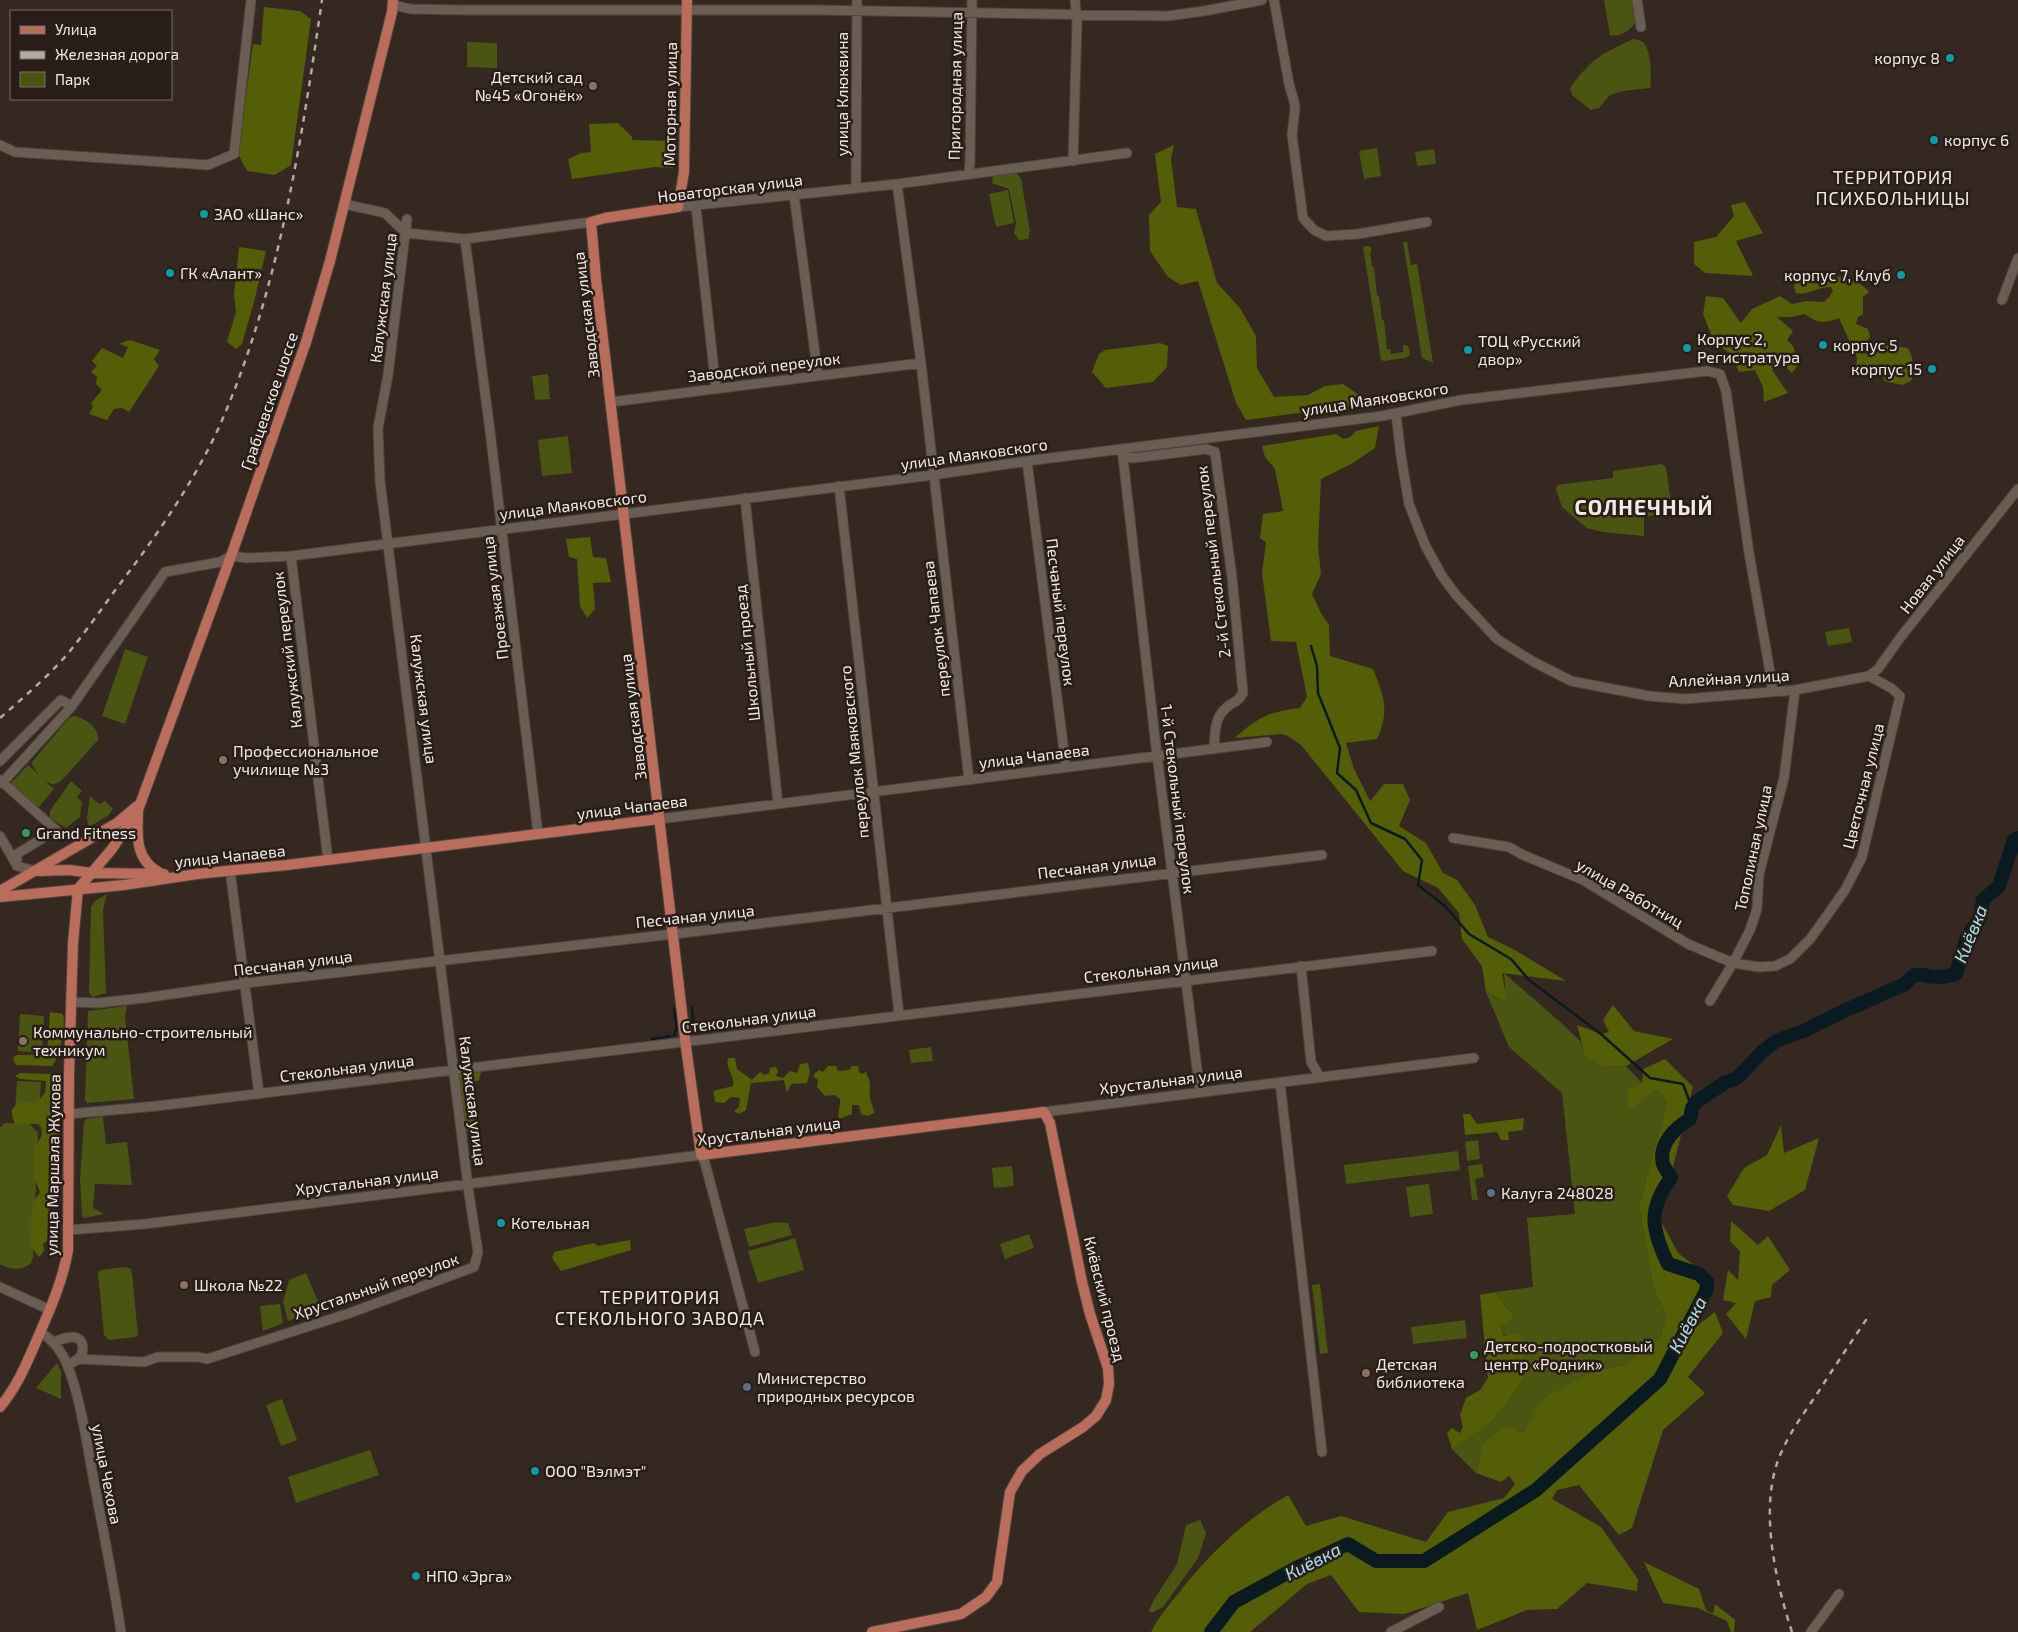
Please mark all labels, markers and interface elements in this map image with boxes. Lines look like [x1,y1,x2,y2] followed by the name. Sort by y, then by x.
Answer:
[10,10,172,100] legend
[944,12,966,160] street label: Пригородная улица
[55,20,97,38] text: Улица
[832,32,852,156] street label: улица Клюквина
[659,42,681,166] street label: Моторная улица
[55,45,179,63] text: Железная дорога
[1874,48,1940,68] place label: корпус 8
[1944,52,1956,64] marker: корпус 8
[475,67,583,104] place label: Детский сад №45 «Огонёк»
[55,70,90,88] text: Парк
[587,80,599,92] marker: Детский сад №45 «Огонёк»
[1944,130,2009,150] place label: корпус 6
[1928,134,1940,146] marker: корпус 6
[1816,166,1970,209] district label: ТЕРРИТОРИЯ ПСИХБОЛЬНИЦЫ
[656,169,804,207] street label: Новаторская улица
[214,204,304,223] place label: ЗАО «Шанс»
[198,208,210,220] marker: ЗАО «Шанс»
[365,232,401,364] street label: Калужская улица
[568,251,604,379] street label: Заводская улица
[180,263,262,282] place label: ГК «Алант»
[1784,265,1891,285] place label: корпус 7, Клуб
[164,267,176,279] marker: ГК «Алант»
[1895,269,1907,281] marker: корпус 7, Клуб
[236,329,301,472] street label: Грабцевское шоссе
[1697,329,1800,367] place label: Корпус 2, Регистратура
[1478,331,1581,368] place label: ТОЦ «Русский двор»
[1833,335,1898,355] place label: корпус 5
[1817,339,1829,351] marker: корпус 5
[1681,342,1693,354] marker: Корпус 2, Регистратура
[1462,344,1474,356] marker: ТОЦ «Русский двор»
[687,348,842,386] street label: Заводской переулок
[1851,359,1922,379] place label: корпус 15
[1926,363,1938,375] marker: корпус 15
[1300,378,1450,420] street label: улица Маяковского
[899,434,1049,474] street label: улица Маяковского
[1191,464,1235,659] street label: 2-й Стекольный переулок
[498,486,648,524] street label: улица Маяковского
[1575,494,1713,519] district label: СОЛНЕЧНЫЙ
[1895,531,1969,617] street label: Новая улица
[478,535,512,661] street label: Проезжая улица
[1042,537,1080,687] street label: Песчаный переулок
[918,560,954,698] street label: переулок Чапаева
[267,570,307,729] street label: Калужский переулок
[730,584,763,722] street label: Школьный проезд
[406,633,442,765] street label: Калужская улица
[615,653,651,781] street label: Заводская улица
[835,664,873,840] street label: переулок Маяковского
[1668,665,1790,691] street label: Аллейная улица
[1156,703,1200,895] street label: 1-й Стекольный переулок
[1838,721,1888,851] street label: Цветочная улица
[977,739,1091,773] street label: улица Чапаева
[233,741,379,779] place label: Профессиональное училище №3
[217,754,229,766] marker: Профессиональное училище №3
[1730,783,1776,913] street label: Тополиная улица
[575,790,689,824] street label: улица Чапаева
[36,823,136,842] place label: Grand Fitness
[20,827,32,839] marker: Grand Fitness
[174,840,286,872] street label: улица Чапаева
[1036,849,1158,883] street label: Песчаная улица
[1573,854,1687,932] street label: улица Работниц
[634,900,756,932] street label: Песчаная улица
[1949,902,1992,966] water label: Киёвка
[232,946,354,980] street label: Песчаная улица
[1083,951,1219,987] street label: Стекольная улица
[681,1001,817,1037] street label: Стекольная улица
[33,1022,253,1060] place label: Коммунально-строительный техникум
[17,1035,29,1047] marker: Коммунально-строительный техникум
[455,1035,491,1167] street label: Калужская улица
[279,1050,415,1086] street label: Стекольная улица
[1098,1061,1244,1099] street label: Хрустальная улица
[41,1074,65,1256] street label: улица Маршала Жукова
[696,1112,842,1150] street label: Хрустальная улица
[294,1162,440,1200] street label: Хрустальная улица
[1501,1183,1614,1203] place label: Калуга 248028
[1485,1187,1497,1199] marker: Калуга 248028
[511,1213,590,1232] place label: Котельная
[495,1217,507,1229] marker: Котельная
[1081,1234,1130,1364] street label: Киёвский проезд
[291,1248,462,1324] street label: Хрустальный переулок
[194,1275,283,1294] place label: Школа №22
[178,1279,190,1291] marker: Школа №22
[555,1286,765,1329] district label: ТЕРРИТОРИЯ СТЕКОЛЬНОГО ЗАВОДА
[1663,1293,1711,1356] water label: Киёвка
[1484,1336,1653,1373] place label: Детско-подростковый центр «Родник»
[1468,1349,1480,1361] marker: Детско-подростковый центр «Родник»
[1376,1354,1465,1391] place label: Детская библиотека
[1360,1367,1372,1379] marker: Детская библиотека
[757,1368,915,1406] place label: Министерство природных ресурсов
[741,1381,753,1393] marker: Министерство природных ресурсов
[87,1422,127,1526] street label: улица Чехова
[545,1461,646,1480] place label: ООО "Вэлмэт"
[529,1465,541,1477] marker: ООО "Вэлмэт"
[1281,1538,1344,1585] water label: Киёвка
[426,1566,512,1585] place label: НПО «Эрга»
[410,1570,422,1582] marker: НПО «Эрга»

